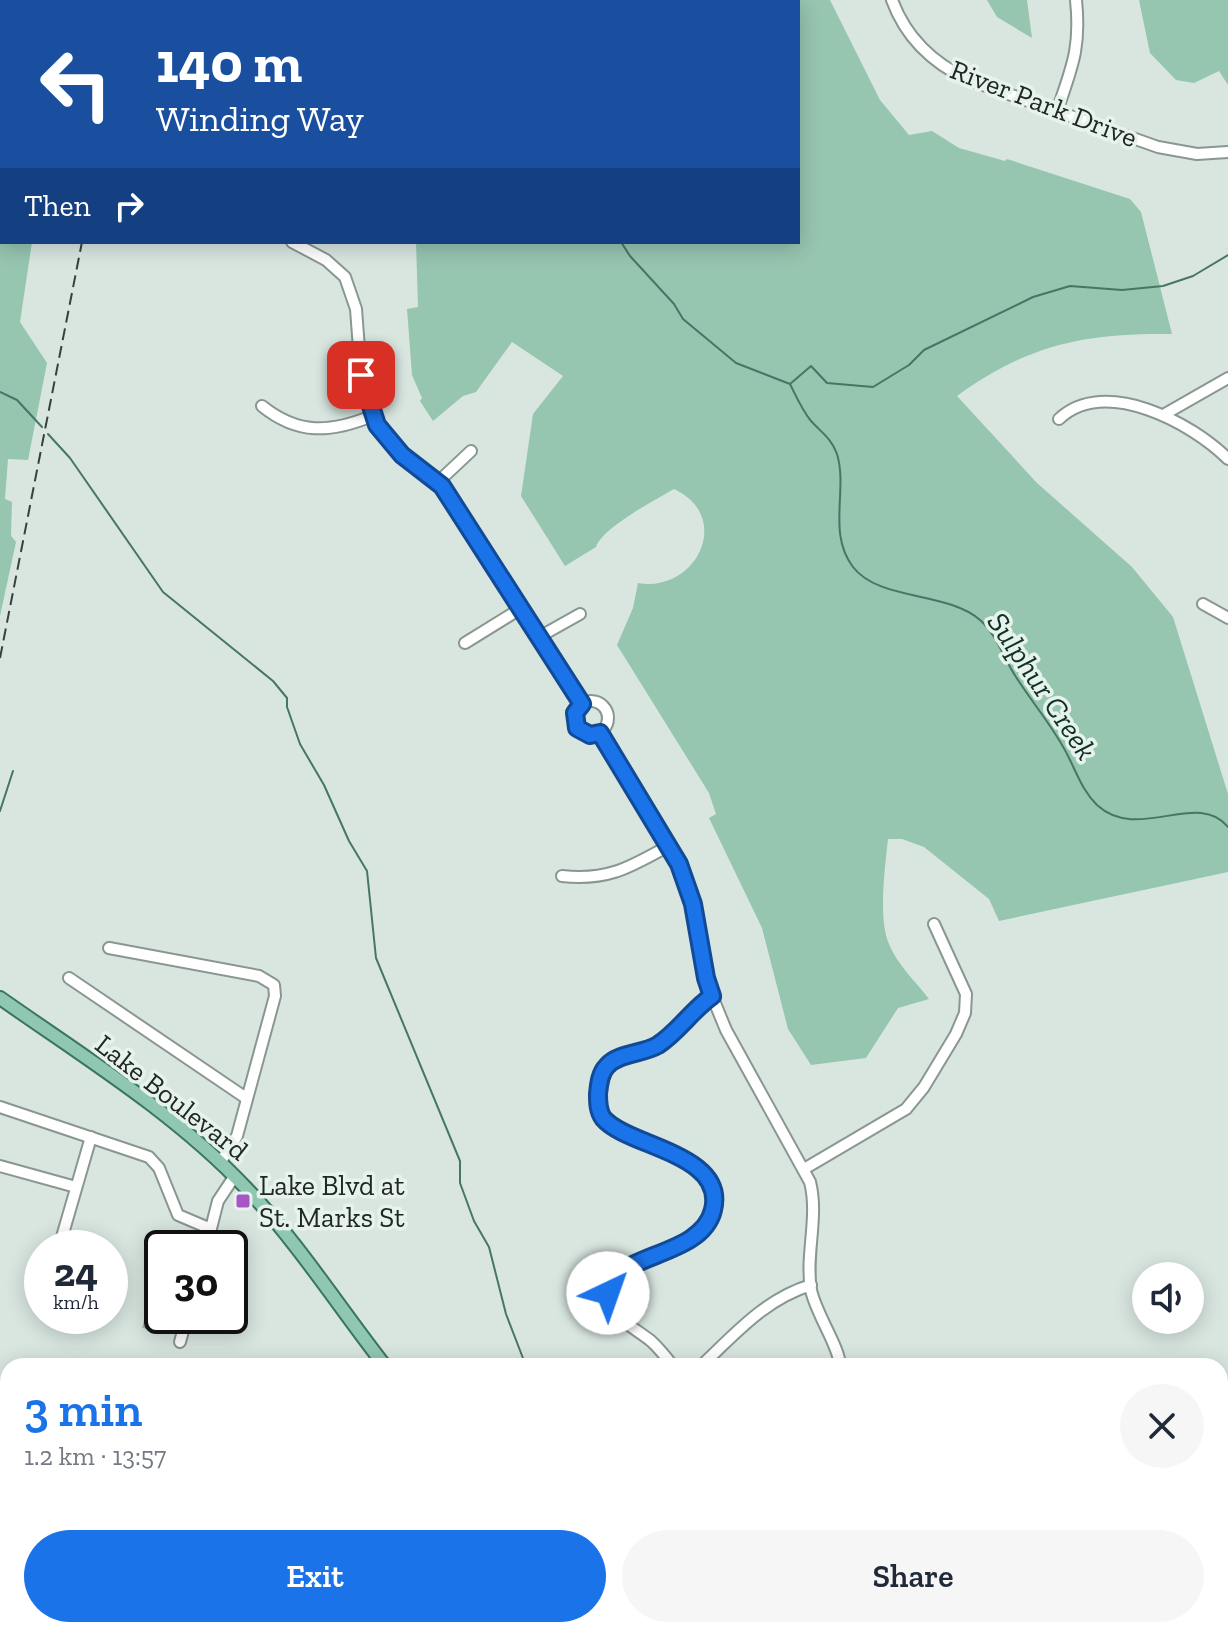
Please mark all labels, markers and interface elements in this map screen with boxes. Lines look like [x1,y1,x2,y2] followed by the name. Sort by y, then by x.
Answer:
[156,29,302,96] text: 140 m
[24,32,128,136] icon: left
[946,53,1142,154] street label: River Park Drive
[156,97,364,140] text: Winding Way
[107,184,151,228] icon: right
[24,188,91,224] text: Then
[327,341,395,409] pin
[339,353,383,397] icon: arrive
[979,605,1105,767] water label: Sulphur Creek
[89,1028,255,1167] street label: Lake Boulevard
[259,1169,405,1234] place label: Lake Blvd at St. Marks St
[234,1192,252,1210] marker: Lake Blvd at St. Marks St
[144,1230,248,1334] speed limit sign: 30
[54,1248,98,1296] text: 24
[566,1251,650,1335] position arrow
[1132,1262,1204,1334] map controls
[1132,1262,1204,1334] button: sound
[53,1290,99,1314] text: km/h
[24,1381,142,1438] text: 3 min
[1120,1384,1204,1468] button: close
[24,1440,166,1472] text: 1.2 km · 13:57
[24,1530,606,1622] button: Exit
[622,1530,1204,1622] button: Share

